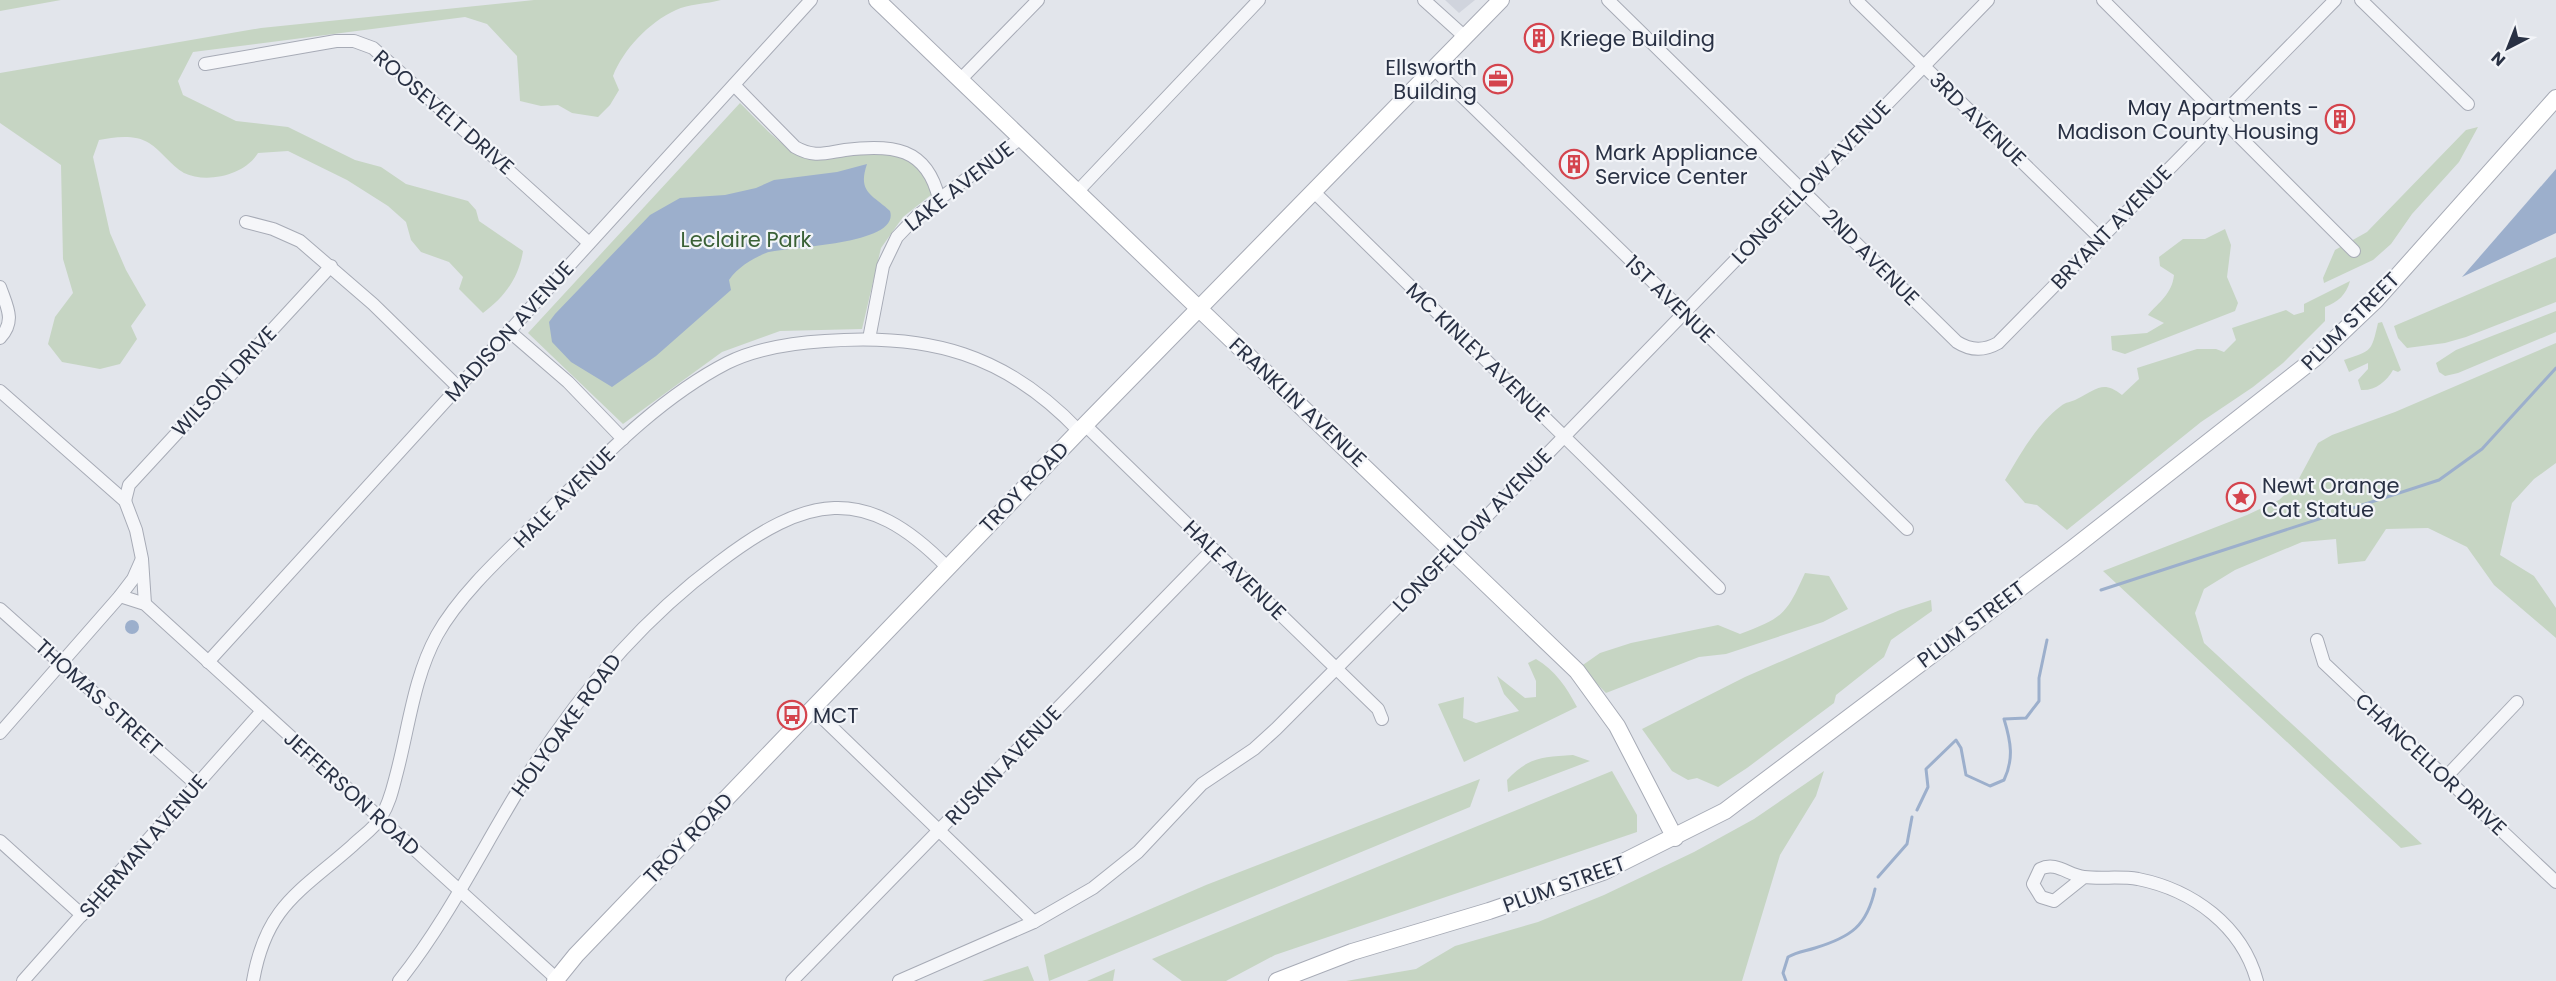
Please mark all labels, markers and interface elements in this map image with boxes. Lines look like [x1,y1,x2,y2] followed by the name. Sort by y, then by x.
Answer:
[2478,18,2538,78] north arrow
[1523,22,1555,54] building icon: Kriege Building
[1560,24,1715,53] place label: Kriege Building
[367,43,521,181] street label: ROOSEVELT DRIVE
[2486,46,2510,71] text: N
[1385,53,1477,106] place label: Ellsworth Building
[1482,63,1514,95] office icon: Ellsworth Building
[1923,65,2033,173] street label: 3RD AVENUE
[2057,93,2319,146] place label: May Apartments - Madison County Housing
[1725,94,1897,270] street label: LONGFELLOW AVENUE
[2324,103,2356,135] building icon: May Apartments - Madison County Housing
[898,134,1020,238] street label: LAKE AVENUE
[1595,138,1758,191] place label: Mark Appliance Service Center
[1558,148,1590,180] building icon: Mark Appliance Service Center
[2044,158,2178,296] street label: BRYANT AVENUE
[1816,202,1926,312] street label: 2ND AVENUE
[681,225,812,254] park label: Leclaire Park
[1619,249,1721,349] street label: 1ST AVENUE
[438,254,580,408] street label: MADISON AVENUE
[2294,265,2406,377] street label: PLUM STREET
[1400,276,1556,428] street label: MC KINLEY AVENUE
[165,319,283,443] street label: WILSON DRIVE
[1223,331,1373,473] street label: FRANKLIN AVENUE
[973,435,1075,539] street label: TROY ROAD
[507,440,621,554] street label: HALE AVENUE
[1386,442,1558,618] street label: LONGFELLOW AVENUE
[2262,471,2399,524] place label: Newt Orange Cat Statue
[2225,481,2257,513] place icon: Newt Orange Cat Statue
[1177,513,1293,627] street label: HALE AVENUE
[1911,574,2031,674] street label: PLUM STREET
[29,632,169,762] street label: THOMAS STREET
[504,648,628,802] street label: HOLYOAKE ROAD
[2349,686,2513,842] street label: CHANCELLOR DRIVE
[776,699,808,731] bus stop icon: MCT
[938,699,1068,831] street label: RUSKIN AVENUE
[813,701,859,730] place label: MCT
[278,724,426,862] street label: JEFFERSON ROAD
[72,768,214,924] street label: SHERMAN AVENUE
[637,786,739,890] street label: TROY ROAD
[1499,848,1629,920] street label: PLUM STREET

